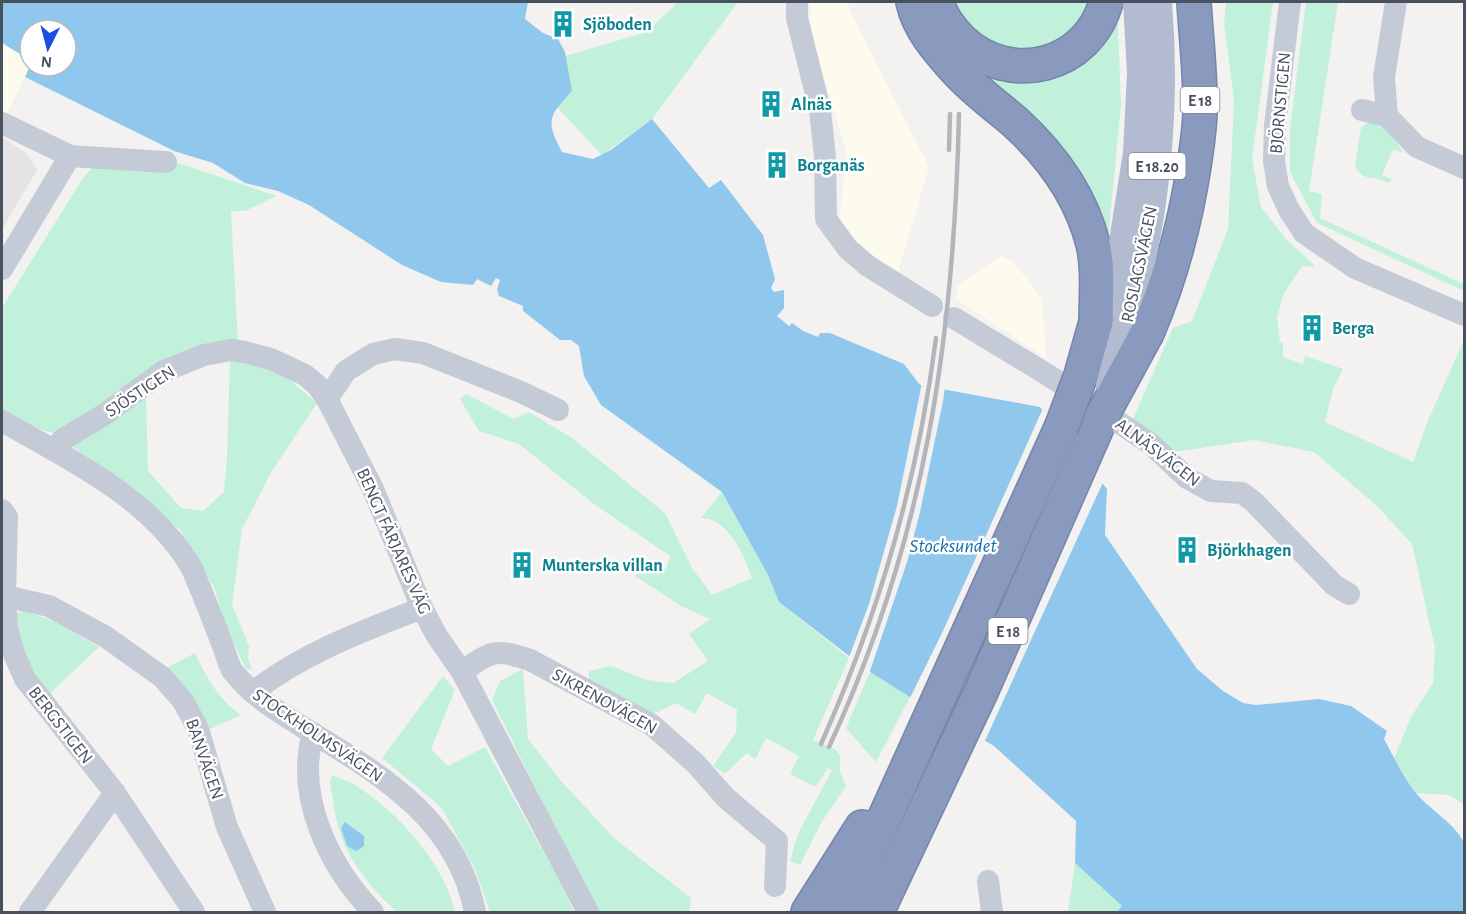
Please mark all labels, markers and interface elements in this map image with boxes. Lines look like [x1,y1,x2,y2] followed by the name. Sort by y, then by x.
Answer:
[548,9,578,39] building icon: Sjöboden
[583,16,652,34] place label: Sjöboden
[18,18,78,78] north arrow
[1266,51,1294,155] street label: BJÖRNSTIGEN
[40,53,53,70] text: N
[1180,87,1220,113] road number: E 18
[756,89,786,119] building icon: Alnäs
[791,96,832,114] place label: Alnäs
[762,150,792,180] building icon: Borganäs
[1128,153,1186,179] road number: E 18.20
[797,157,865,175] place label: Borganäs
[1117,204,1161,324] street label: ROSLAGSVÄGEN
[1297,313,1327,343] building icon: Berga
[1332,320,1375,338] place label: Berga
[102,361,178,421] street label: SJÖSTIGEN
[1112,414,1204,490] street label: ALNÄSVÄGEN
[353,465,435,617] street label: BENGT FÄRJARES VÄG
[1172,535,1202,565] building icon: Björkhagen
[909,536,997,556] water label: Stocksundet
[1207,542,1292,560] place label: Björkhagen
[507,550,537,580] building icon: Munterska villan
[542,557,663,575] place label: Munterska villan
[988,618,1028,644] road number: E 18
[549,664,661,738] street label: SIKRENOVÄGEN
[25,684,96,768] street label: BERGSTIGEN
[249,684,387,786] street label: STOCKHOLMSVÄGEN
[182,716,228,802] street label: BANVÄGEN

